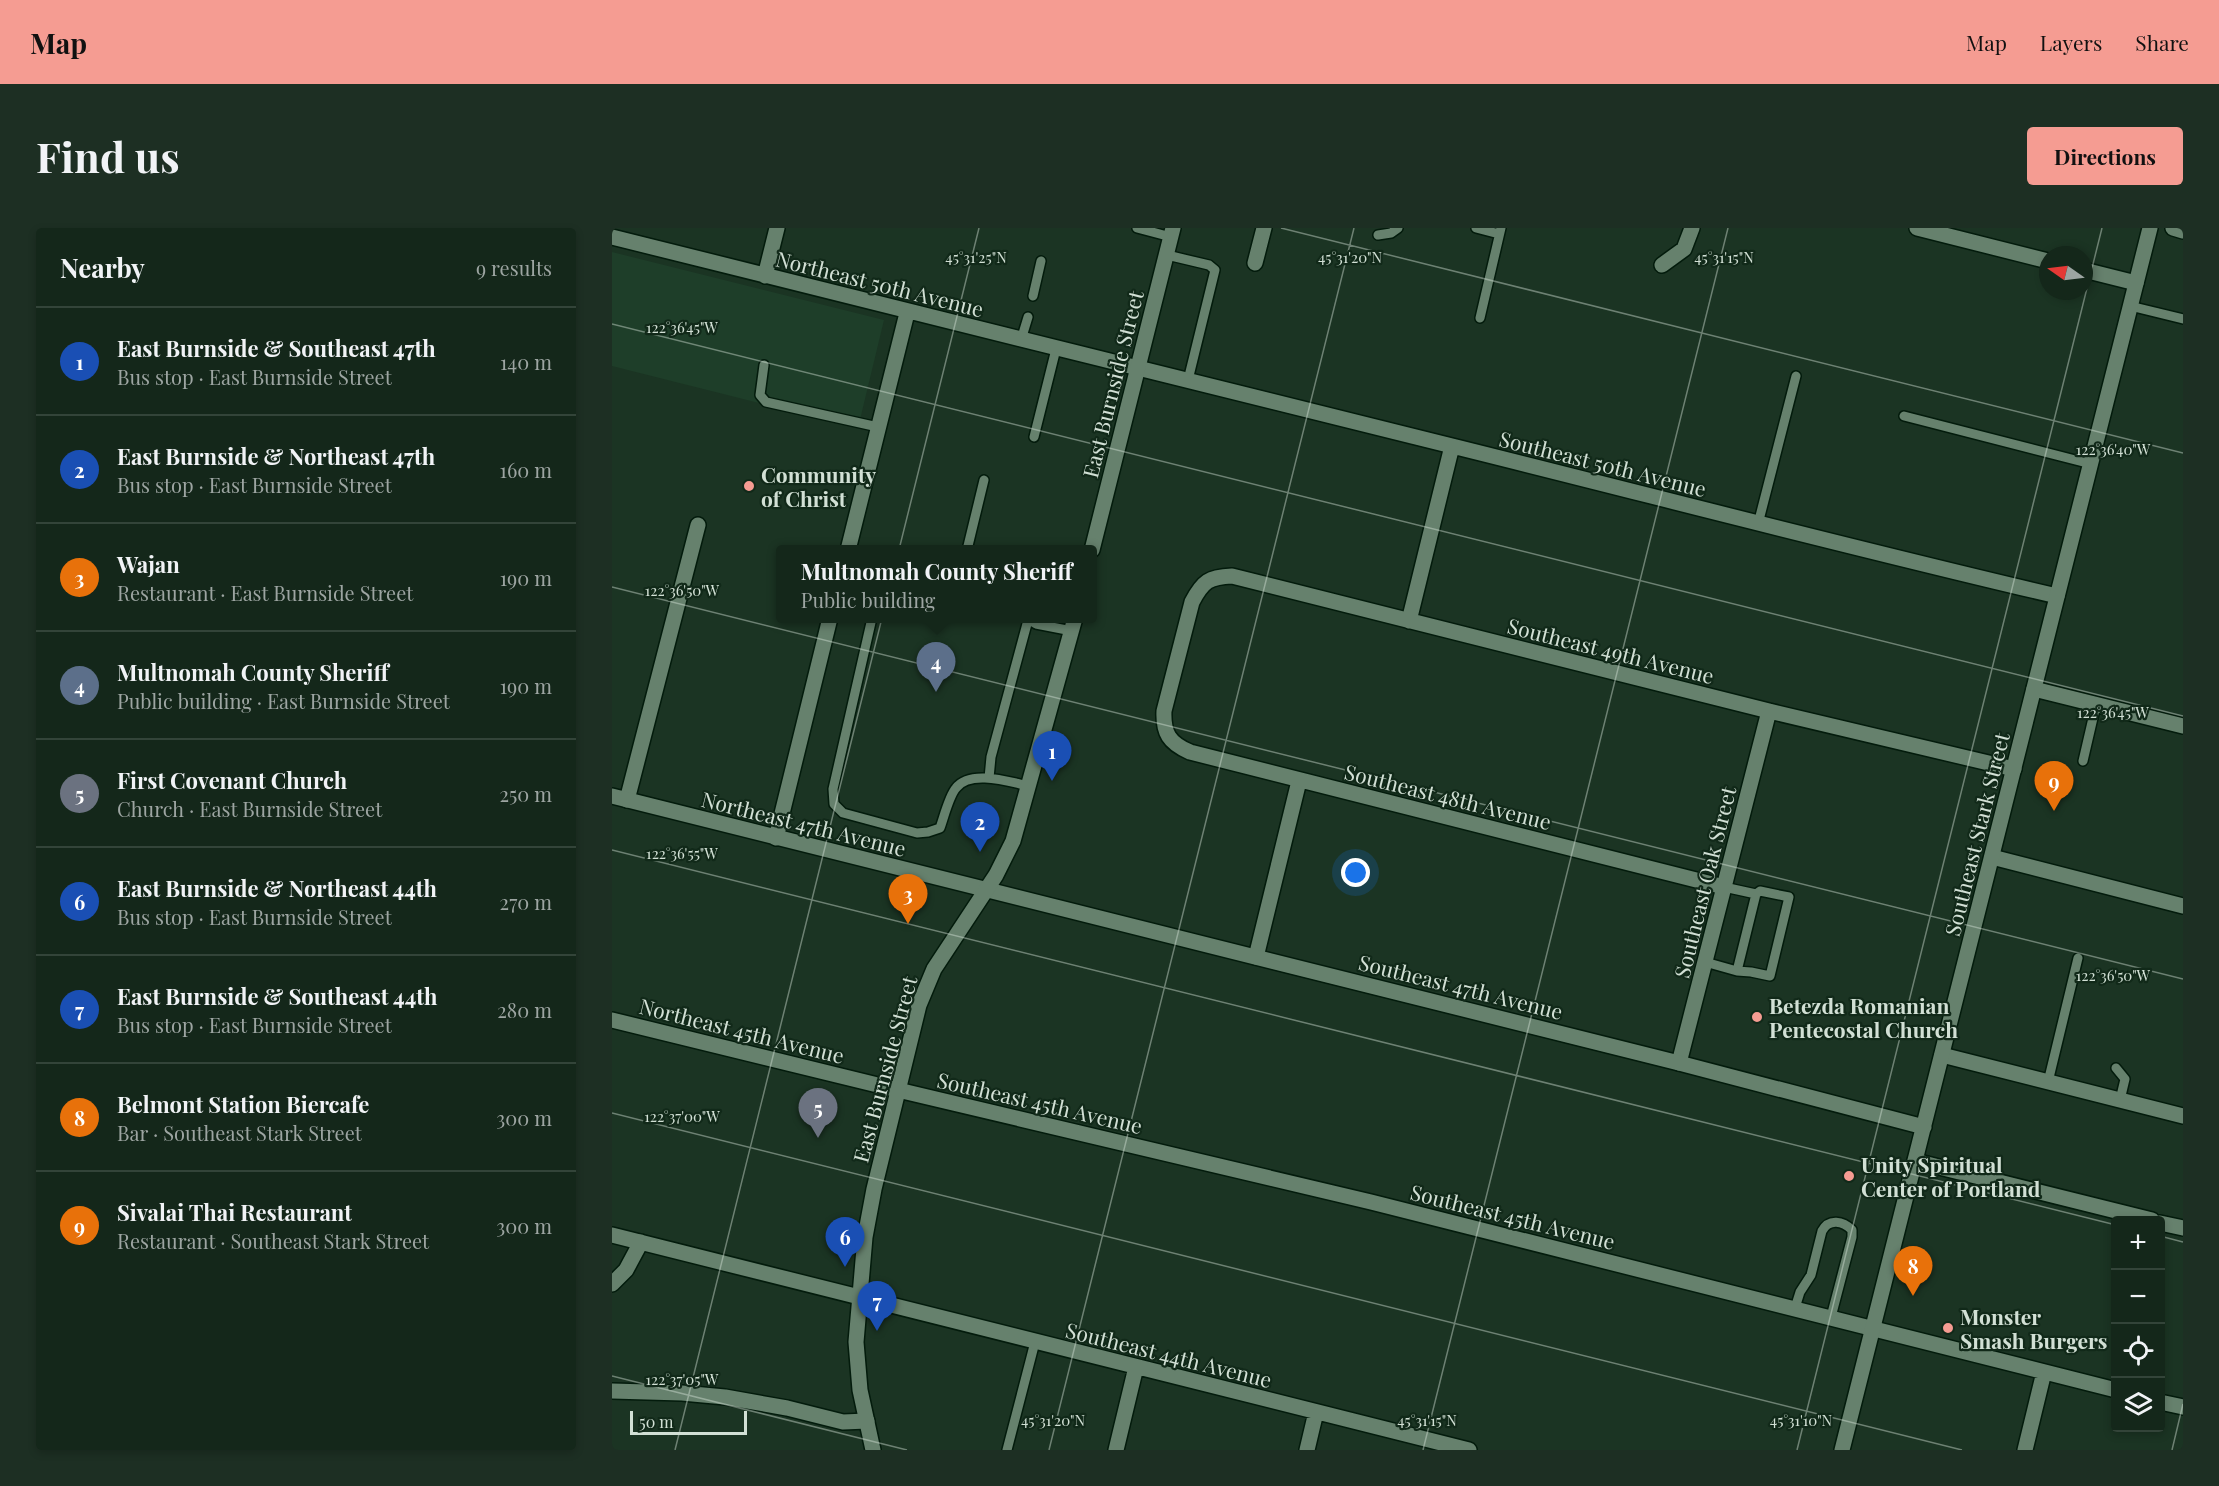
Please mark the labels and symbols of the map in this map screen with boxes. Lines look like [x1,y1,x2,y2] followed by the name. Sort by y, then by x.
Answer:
[773,244,987,322] street label: Northeast 50th Avenue
[2039,246,2093,300] north arrow
[945,247,1007,267] text: 45°31'25"N
[1318,247,1382,267] text: 45°31'20"N
[1694,247,1754,267] text: 45°31'15"N
[1075,287,1149,481] street label: East Burnside Street
[646,317,718,337] text: 122°36'45"W
[1497,424,1709,502] street label: Southeast 50th Avenue
[2076,439,2151,459] text: 122°36'40"W
[761,460,876,512] place label: Community of Christ
[742,479,756,493] marker: Community of Christ
[645,580,720,600] text: 122°36'50"W
[1505,611,1717,689] street label: Southeast 49th Avenue
[916,642,956,692] pin: 4
[2077,702,2149,722] text: 122°36'45"W
[1937,729,2015,939] street label: Southeast Stark Street
[1032,732,1072,781] pin: 1
[1342,757,1554,835] street label: Southeast 48th Avenue
[2034,762,2074,811] pin: 9
[1667,783,1741,981] street label: Southeast Oak Street
[699,784,909,862] street label: Northeast 47th Avenue
[960,802,1000,852] pin: 2
[646,843,718,863] text: 122°36'55"W
[1341,858,1370,887] your location
[888,874,928,924] pin: 3
[1356,947,1566,1025] street label: Southeast 47th Avenue
[2076,965,2151,985] text: 122°36'50"W
[846,972,923,1165] street label: East Burnside Street
[637,991,847,1069] street label: Northeast 45th Avenue
[1769,991,1958,1043] place label: Betezda Romanian Pentecostal Church
[1750,1010,1764,1024] marker: Betezda Romanian Pentecostal Church
[935,1065,1145,1139] street label: Southeast 45th Avenue
[798,1088,838,1138] pin: 5
[644,1106,720,1126] text: 122°37'00"W
[1861,1150,2041,1202] place label: Unity Spiritual Center of Portland
[1842,1169,1856,1183] marker: Unity Spiritual Center of Portland
[1408,1177,1618,1255] street label: Southeast 45th Avenue
[826,1218,864,1267] pin: 6
[1894,1246,1932,1296] pin: 8
[858,1282,896,1331] pin: 7
[1960,1302,2107,1354] place label: Monster Smash Burgers
[1063,1315,1275,1393] street label: Southeast 44th Avenue
[1941,1321,1955,1335] marker: Monster Smash Burgers
[646,1369,719,1389] text: 122°37'05"W
[630,1408,747,1436] scale bar
[1021,1410,1085,1430] text: 45°31'20"N
[1397,1410,1457,1430] text: 45°31'15"N
[1770,1410,1833,1430] text: 45°31'10"N

